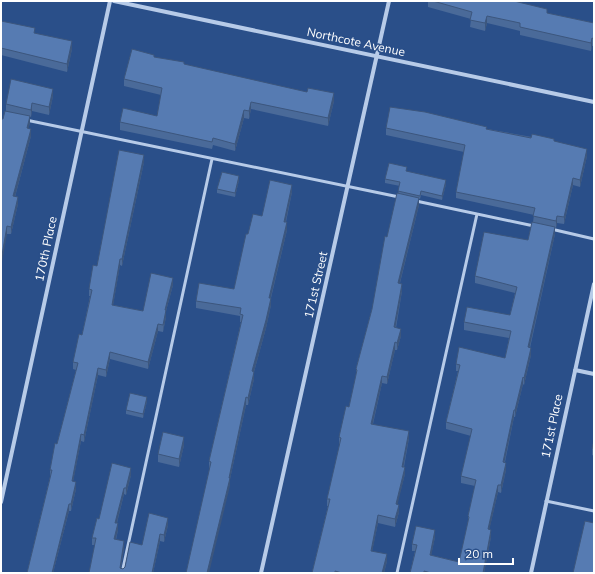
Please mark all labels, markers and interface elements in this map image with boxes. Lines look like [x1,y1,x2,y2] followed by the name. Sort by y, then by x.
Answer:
[306,24,407,59] street label: Northcote Avenue
[31,215,60,283] street label: 170th Place
[301,250,330,320] street label: 171st Street
[537,393,566,459] street label: 171st Place
[459,540,513,566] scale bar
[465,546,493,561] text: 20 m

